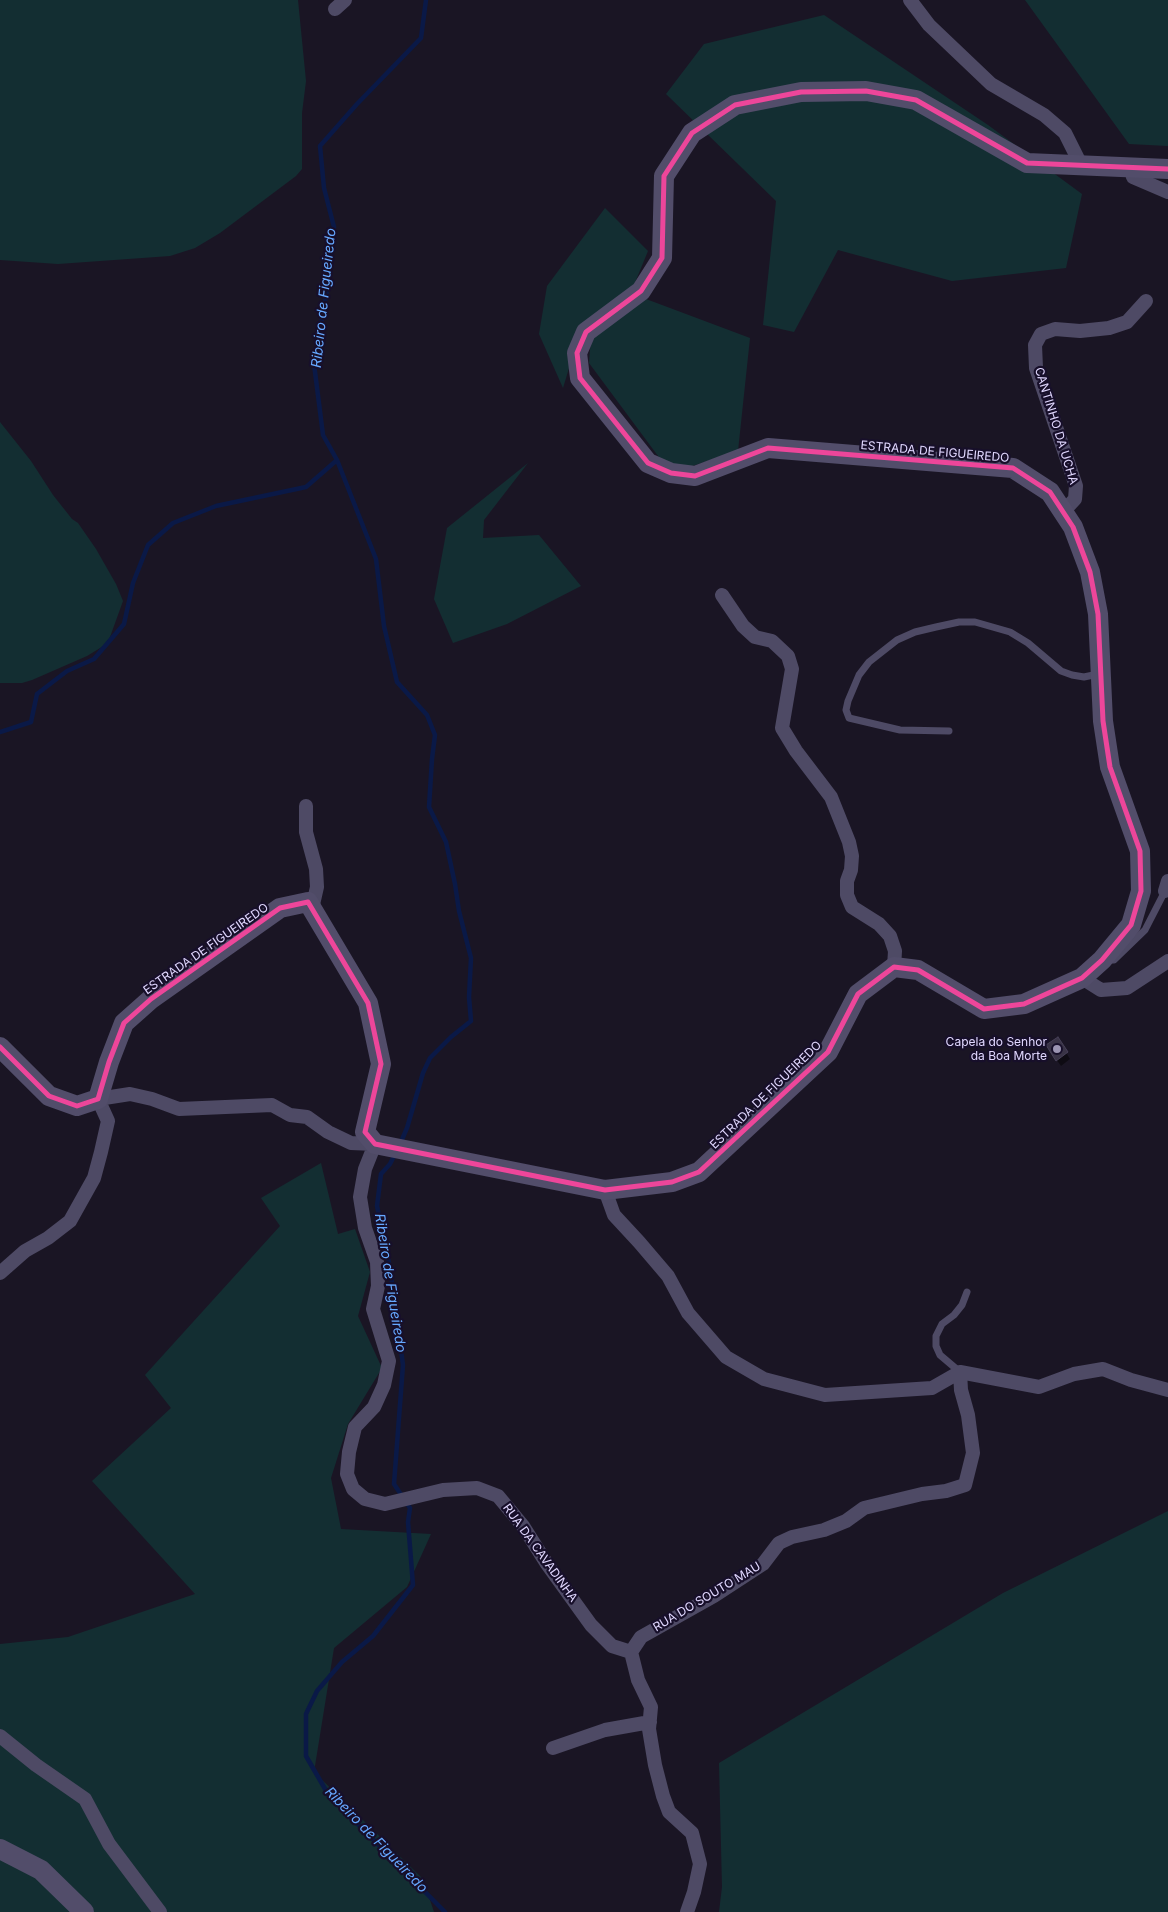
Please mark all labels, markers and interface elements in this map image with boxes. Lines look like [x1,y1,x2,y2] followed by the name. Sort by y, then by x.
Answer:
[308,227,340,369] water label: Ribeiro de Figueiredo
[1031,365,1081,487] street label: CANTINHO DA UCHA
[860,438,1010,466] street label: ESTRADA DE FIGUEIREDO
[141,900,271,998] street label: ESTRADA DE FIGUEIREDO
[946,1035,1047,1063] place label: Capela do Senhor da Boa Morte
[707,1038,825,1152] street label: ESTRADA DE FIGUEIREDO
[1051,1043,1063,1055] marker: Capela do Senhor da Boa Morte
[371,1212,409,1354] water label: Ribeiro de Figueiredo
[500,1501,580,1605] street label: RUA DA CAVADINHA
[651,1559,763,1635] street label: RUA DO SOUTO MAU
[321,1784,431,1896] water label: Ribeiro de Figueiredo

